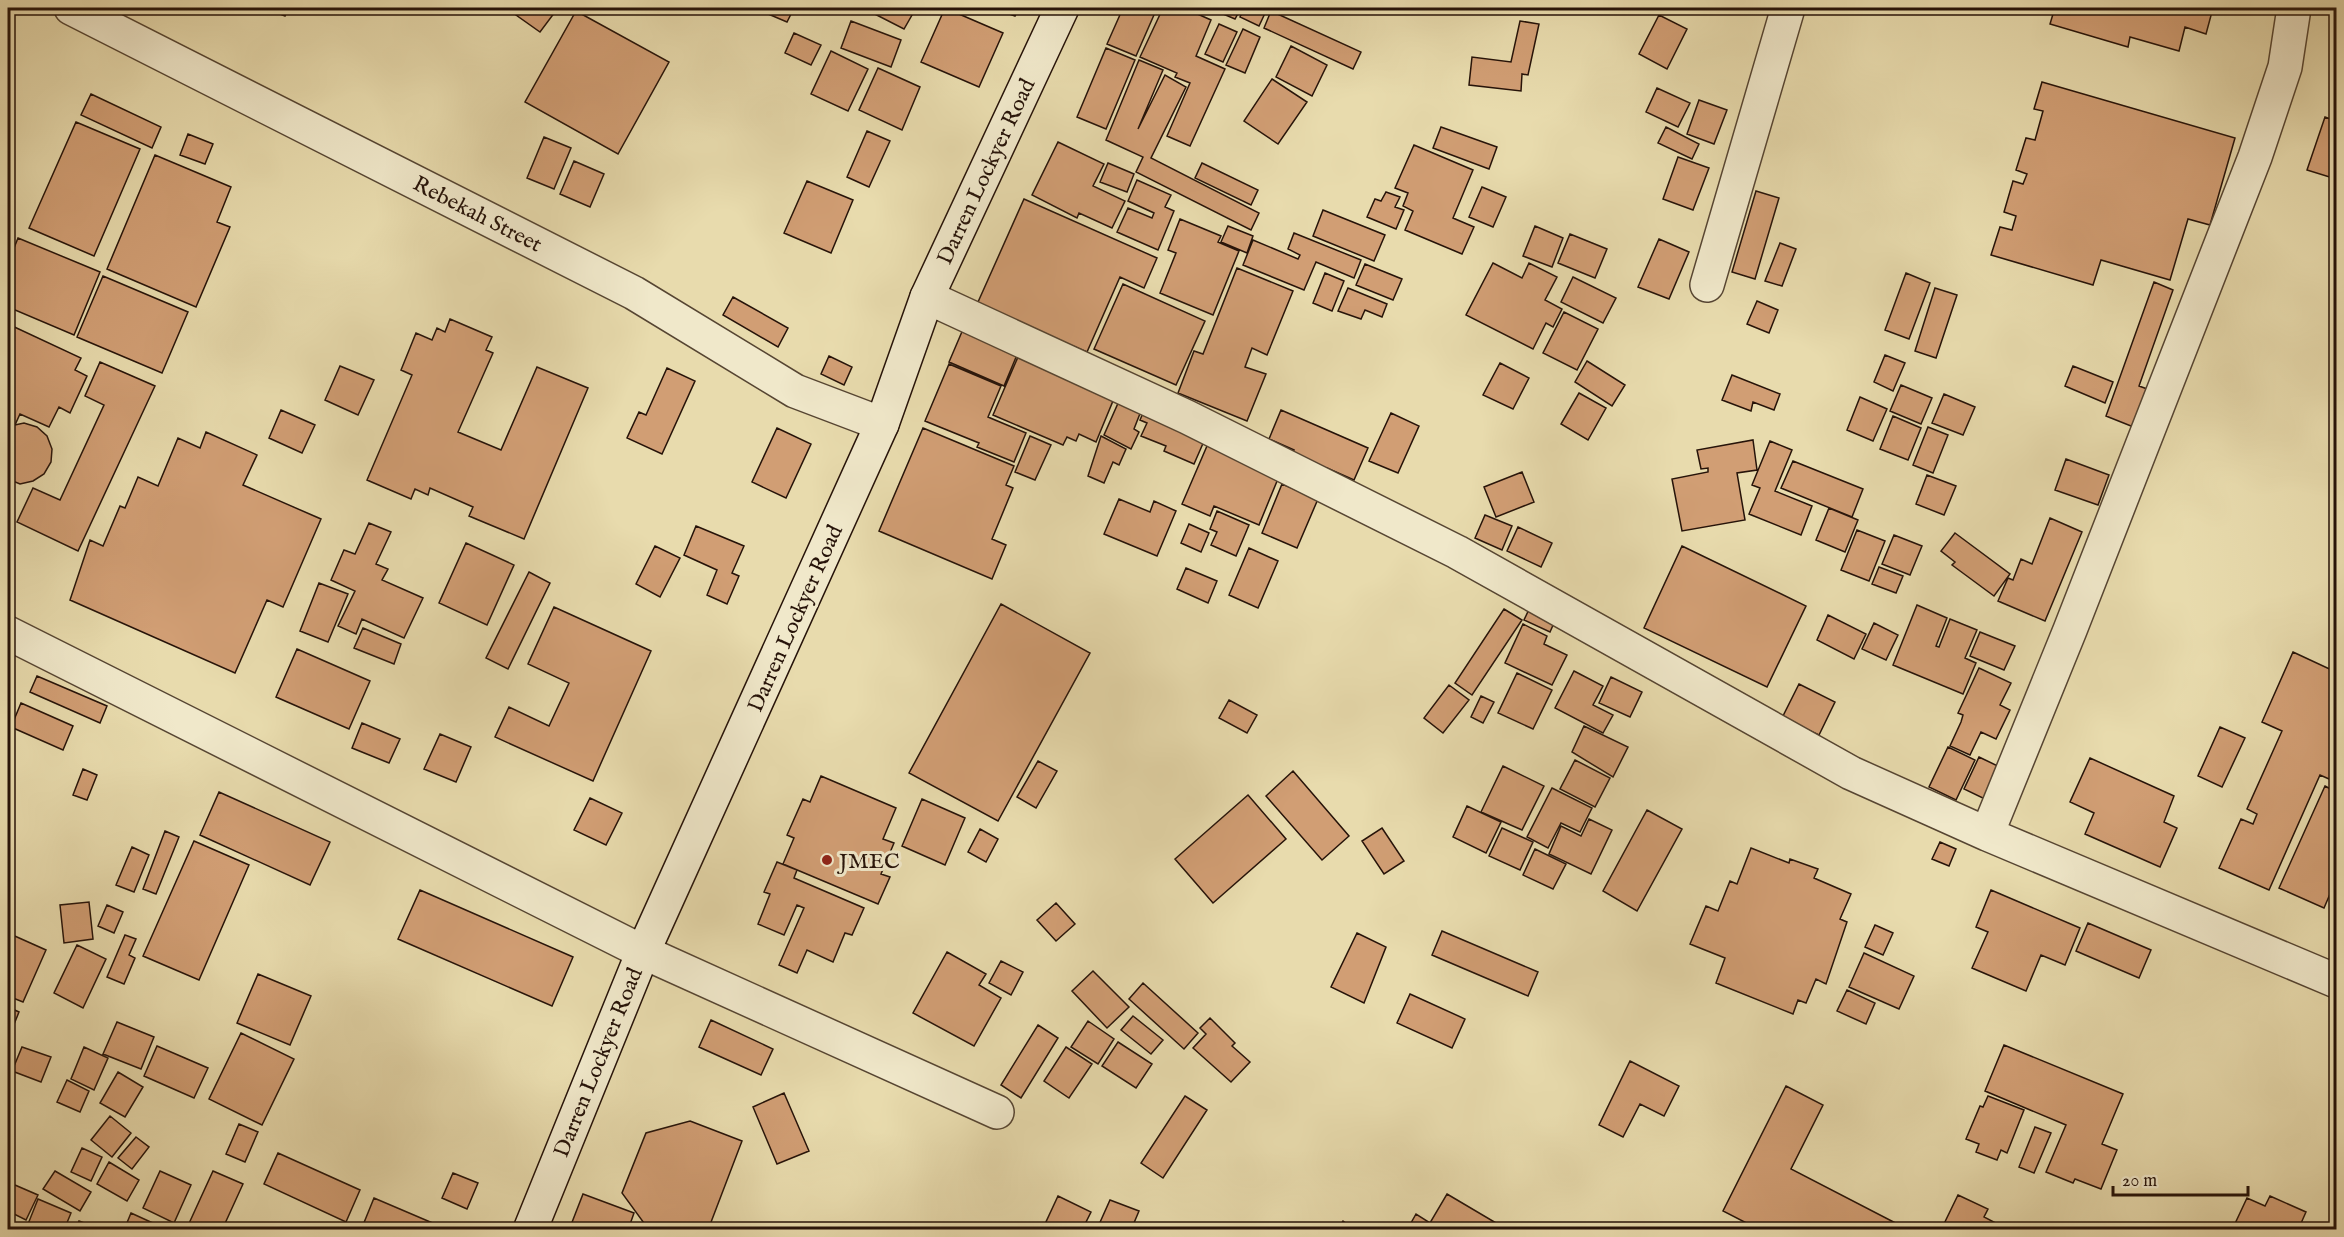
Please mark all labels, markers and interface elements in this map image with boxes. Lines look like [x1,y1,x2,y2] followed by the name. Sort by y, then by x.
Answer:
[931,74,1042,269] street label: Darren Lockyer Road
[408,170,547,259] street label: Rebekah Street
[742,521,850,717] street label: Darren Lockyer Road
[836,848,900,876] place label: JMEC
[820,853,834,867] marker: JMEC
[548,964,650,1162] street label: Darren Lockyer Road
[2113,1159,2248,1197] scale bar
[2122,1170,2157,1193] text: 20 m

